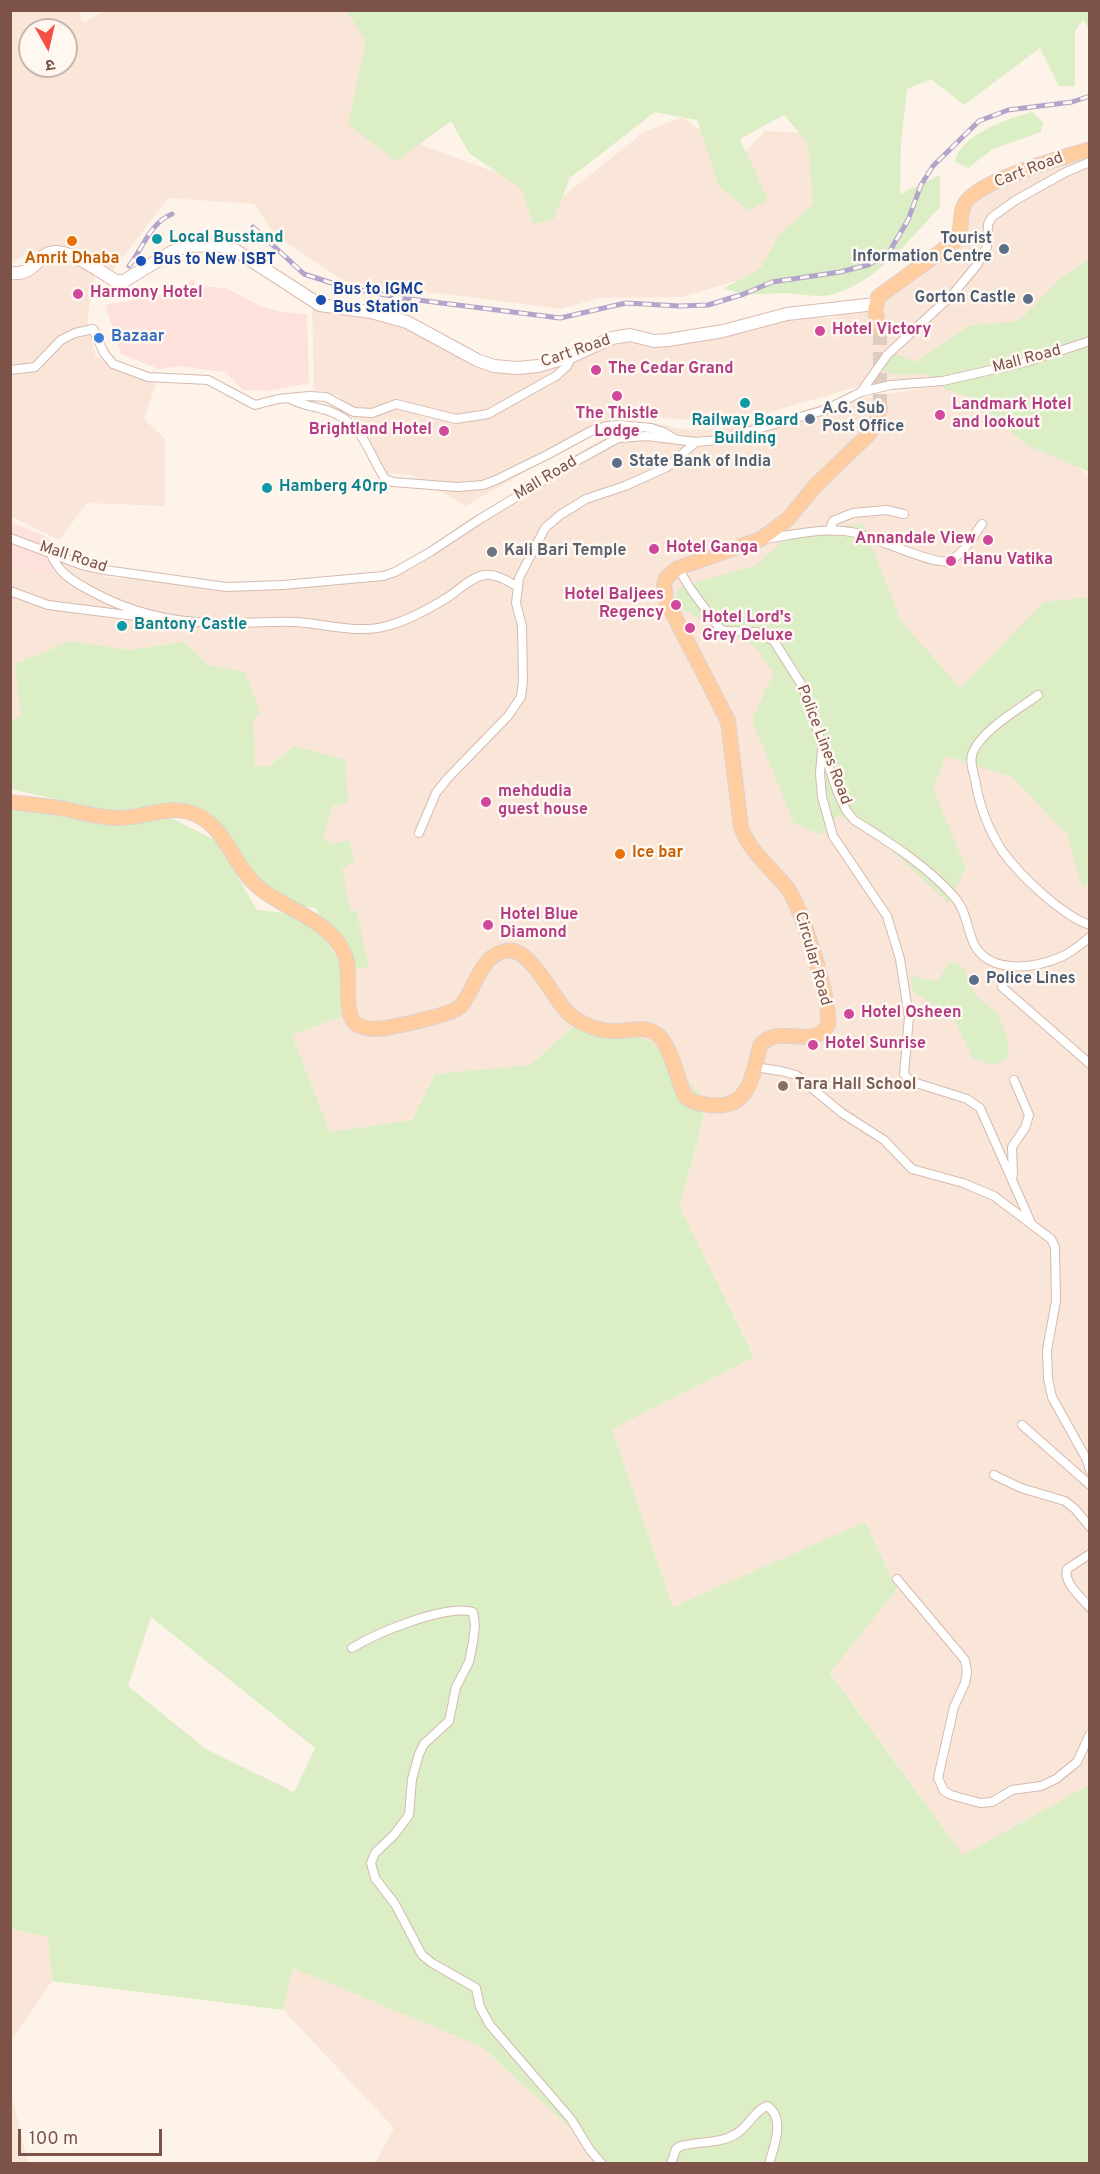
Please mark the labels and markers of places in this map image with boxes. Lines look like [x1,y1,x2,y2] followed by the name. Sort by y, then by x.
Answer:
[169,229,283,249] place label: Local Busstand
[852,230,992,268] place label: Tourist Information Centre
[150,232,164,246] marker: Local Busstand
[65,234,79,248] marker: Amrit Dhaba
[997,242,1011,256] marker: Tourist Information Centre
[25,250,119,270] place label: Amrit Dhaba
[153,251,276,271] place label: Bus to New ISBT
[134,254,148,268] marker: Bus to New ISBT
[333,281,423,319] place label: Bus to IGMC Bus Station
[90,284,203,304] place label: Harmony Hotel
[71,287,85,301] marker: Harmony Hotel
[915,289,1016,309] place label: Gorton Castle
[1021,292,1035,306] marker: Gorton Castle
[314,293,328,307] marker: Bus to IGMC Bus Station
[832,321,931,341] place label: Hotel Victory
[813,324,827,338] marker: Hotel Victory
[111,328,164,348] place label: Bazaar
[92,331,106,345] marker: Bazaar
[608,360,734,380] place label: The Cedar Grand
[589,363,603,377] marker: The Cedar Grand
[610,389,624,403] marker: The Thistle Lodge
[738,396,752,410] marker: Railway Board Building
[952,396,1072,434] place label: Landmark Hotel and lookout
[822,400,904,438] place label: A.G. Sub Post Office
[576,405,658,443] place label: The Thistle Lodge
[933,408,947,422] marker: Landmark Hotel and lookout
[691,412,799,450] place label: Railway Board Building
[803,412,817,426] marker: A.G. Sub Post Office
[309,421,432,441] place label: Brightland Hotel
[437,424,451,438] marker: Brightland Hotel
[629,453,771,473] place label: State Bank of India
[610,456,624,470] marker: State Bank of India
[279,478,388,498] place label: Hamberg 40rp
[260,481,274,495] marker: Hamberg 40rp
[855,530,976,550] place label: Annandale View
[981,533,995,547] marker: Annandale View
[666,539,758,559] place label: Hotel Ganga
[504,542,626,562] place label: Kali Bari Temple
[647,542,661,556] marker: Hotel Ganga
[485,545,499,559] marker: Kali Bari Temple
[963,551,1053,571] place label: Hanu Vatika
[944,554,958,568] marker: Hanu Vatika
[564,586,664,624] place label: Hotel Baljees Regency
[669,598,683,612] marker: Hotel Baljees Regency
[702,609,793,647] place label: Hotel Lord's Grey Deluxe
[134,616,247,636] place label: Bantony Castle
[115,619,129,633] marker: Bantony Castle
[683,621,697,635] marker: Hotel Lord's Grey Deluxe
[498,783,588,821] place label: mehdudia guest house
[479,795,493,809] marker: mehdudia guest house
[632,844,683,864] place label: Ice bar
[613,847,627,861] marker: Ice bar
[500,906,578,944] place label: Hotel Blue Diamond
[481,918,495,932] marker: Hotel Blue Diamond
[986,970,1076,990] place label: Police Lines
[967,973,981,987] marker: Police Lines
[861,1004,961,1024] place label: Hotel Osheen
[842,1007,856,1021] marker: Hotel Osheen
[825,1035,926,1055] place label: Hotel Sunrise
[806,1038,820,1052] marker: Hotel Sunrise
[795,1076,916,1096] place label: Tara Hall School
[776,1079,790,1093] marker: Tara Hall School

